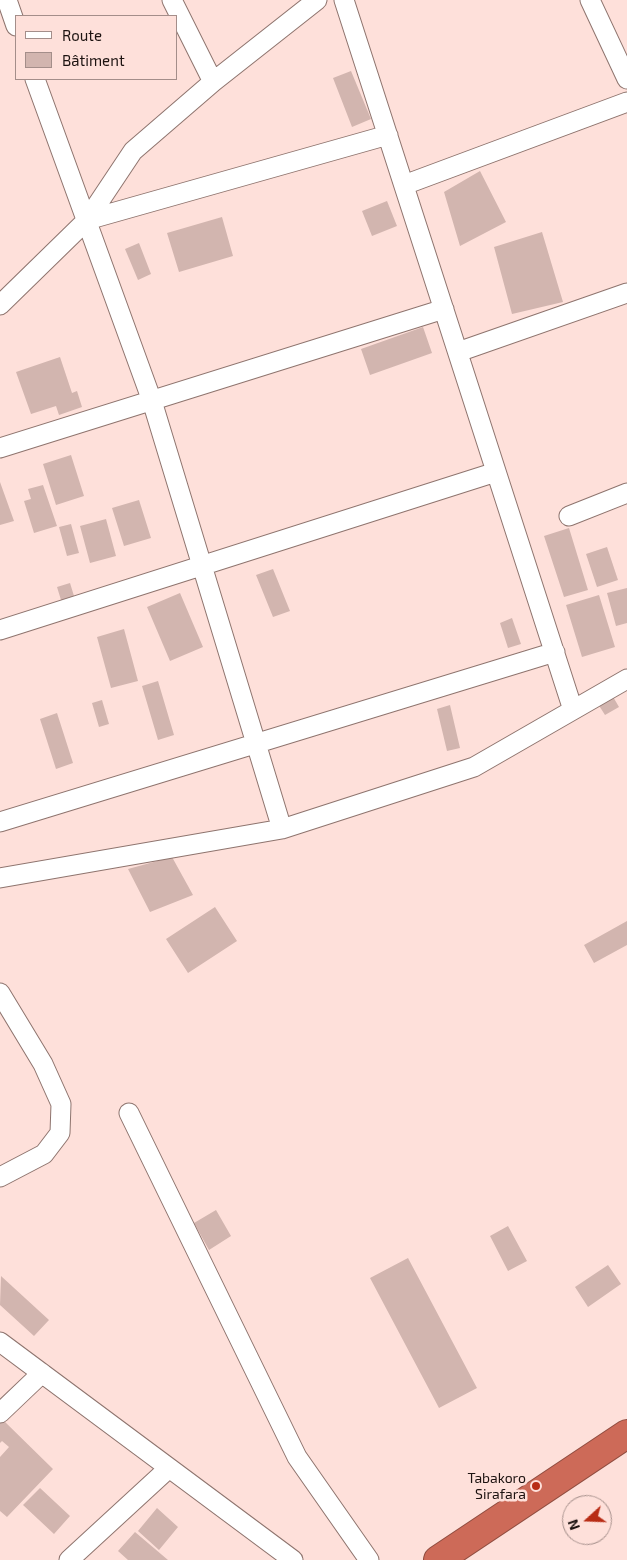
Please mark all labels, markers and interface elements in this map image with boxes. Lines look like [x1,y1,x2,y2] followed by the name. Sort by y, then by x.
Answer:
[15,15,178,80] legend
[62,26,102,44] text: Route
[62,51,125,69] text: Bâtiment
[468,1470,526,1502] place label: Tabakoro Sirafara
[530,1480,542,1492] marker: Tabakoro Sirafara
[562,1495,612,1545] north arrow
[564,1517,583,1533] text: N

